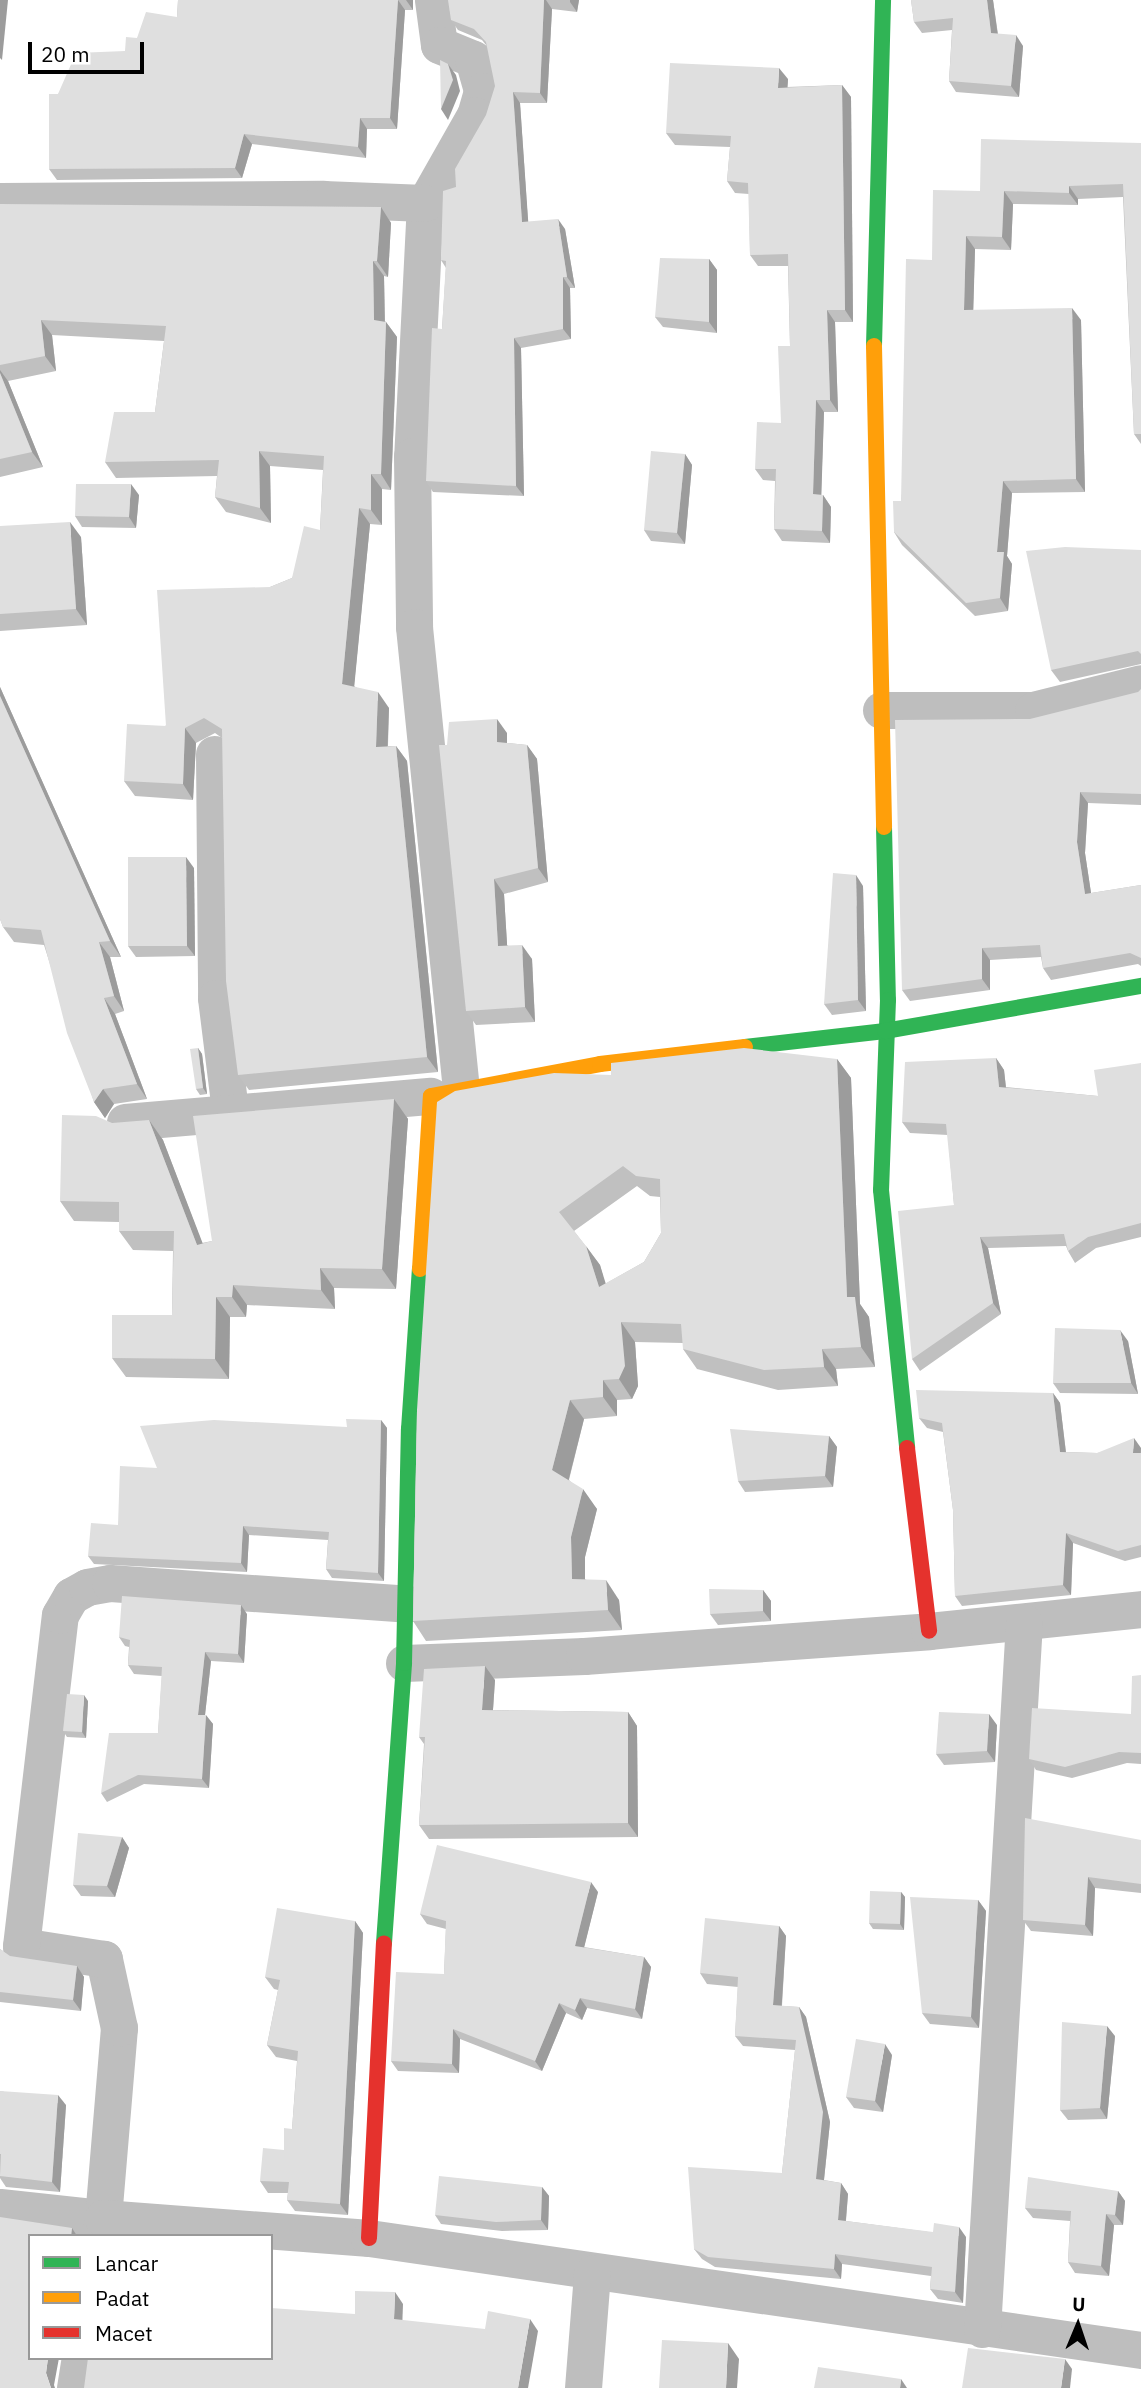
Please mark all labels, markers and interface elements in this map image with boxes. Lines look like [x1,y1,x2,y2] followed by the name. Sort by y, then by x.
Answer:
[32,28,147,72] scale bar
[41,40,90,68] text: 20 m
[28,2234,273,2360] legend
[95,2249,158,2277] text: Lancar
[95,2284,150,2312] text: Padat
[1043,2290,1113,2360] north arrow
[1072,2292,1086,2316] text: U
[95,2319,153,2347] text: Macet

